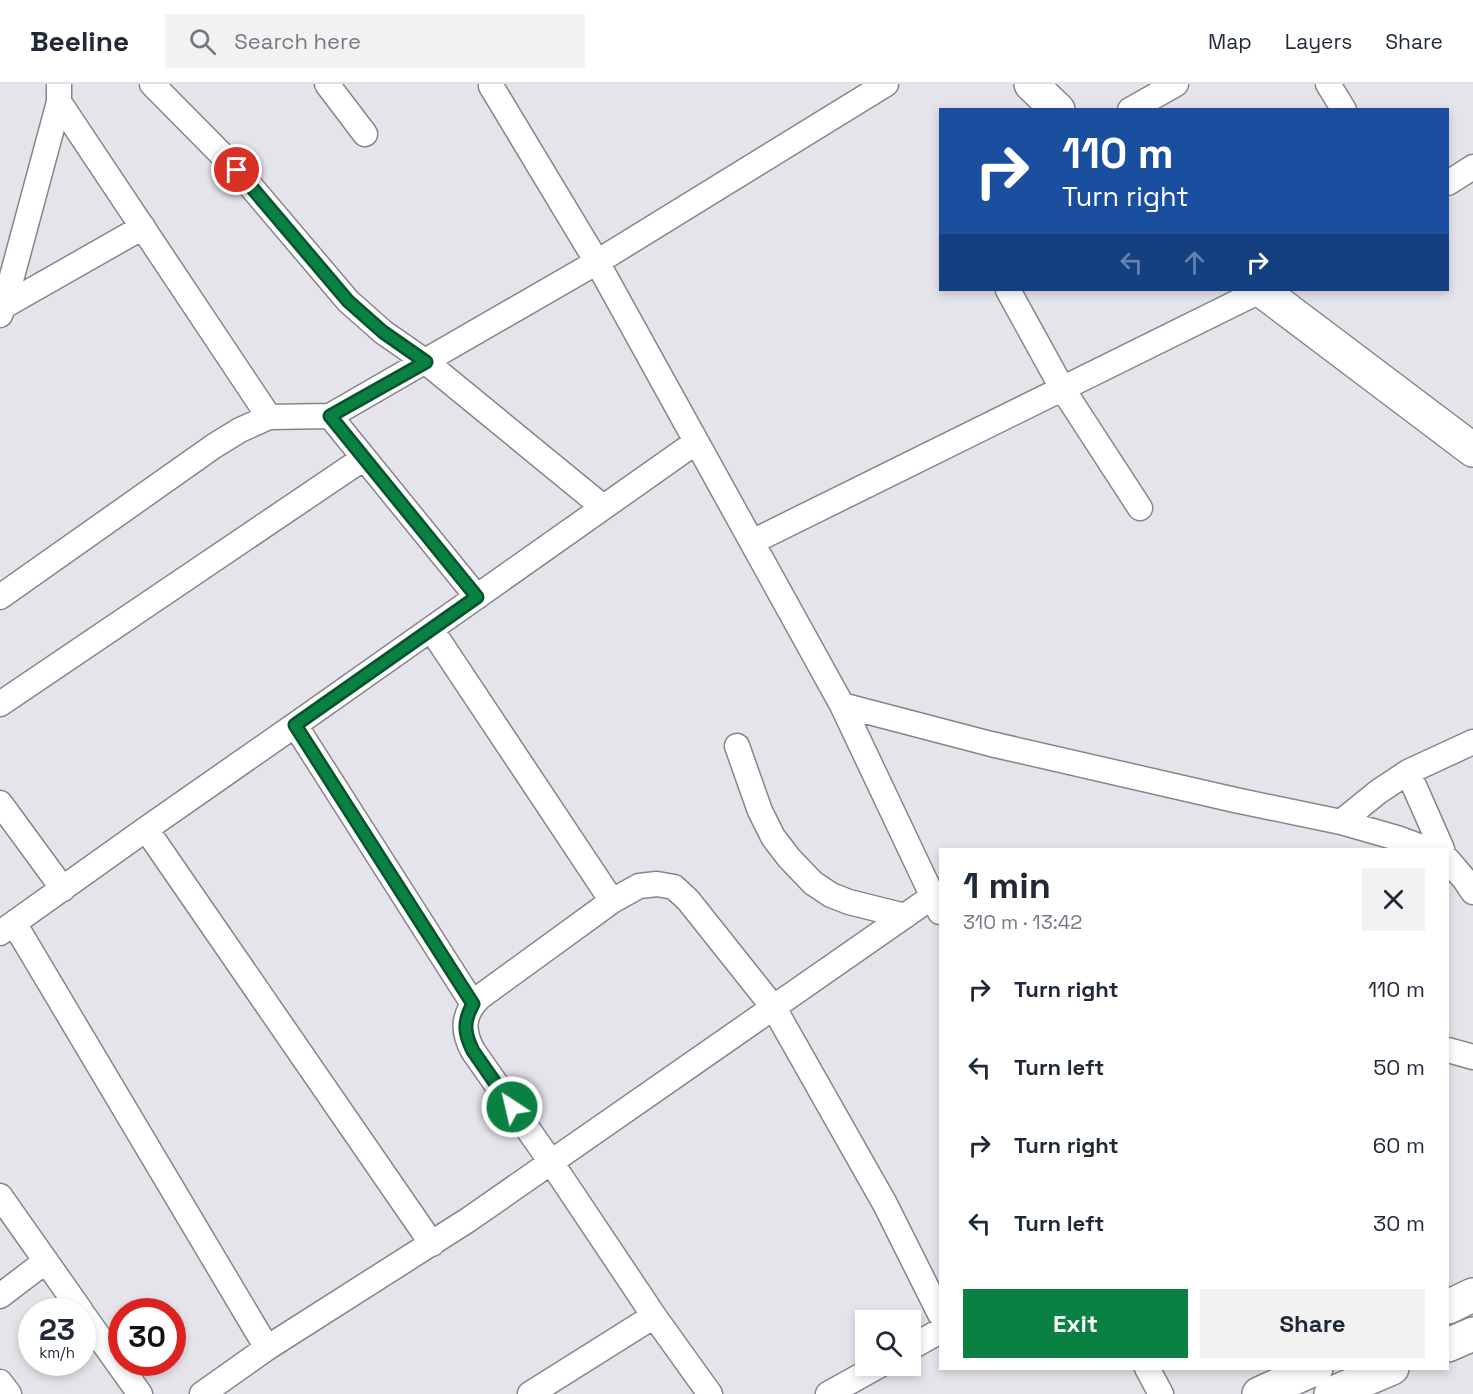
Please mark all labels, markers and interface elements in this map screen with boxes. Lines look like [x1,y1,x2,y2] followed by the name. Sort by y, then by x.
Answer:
[165,14,585,68] search box
[30,23,129,59] text: Beeline
[186,25,219,58] icon: search
[234,27,361,55] text: Search here
[1208,28,1252,55] text: Map
[1285,28,1352,55] text: Layers
[1385,28,1443,55] text: Share
[1062,127,1174,180] text: 110 m
[963,132,1041,210] icon: right
[211,144,262,195] pin
[220,153,253,186] icon: arrive
[1062,179,1189,214] text: Turn right
[1115,246,1148,279] icon: left
[1178,246,1211,279] icon: ahead
[1241,246,1274,279] icon: right
[963,863,1051,909] text: 1 min
[1362,868,1425,931] button: close
[963,909,1082,935] text: 310 m · 13:42
[963,973,996,1006] icon: right
[1014,975,1119,1003] text: Turn right
[1368,975,1425,1003] text: 110 m
[963,1051,996,1084] icon: left
[1014,1053,1104,1081] text: Turn left
[1373,1053,1425,1081] text: 50 m
[480,1075,544,1139] position arrow
[963,1129,996,1162] icon: right
[1014,1131,1119,1159] text: Turn right
[1373,1131,1425,1159] text: 60 m
[963,1207,996,1240] icon: left
[1014,1209,1104,1237] text: Turn left
[1373,1209,1425,1237] text: 30 m
[963,1289,1188,1358] button: Exit
[1200,1289,1425,1358] button: Share
[108,1298,186,1376] speed limit sign: 30
[39,1310,75,1349] text: 23
[855,1310,921,1376] map controls
[855,1310,921,1376] button: search
[39,1343,75,1362] text: km/h

